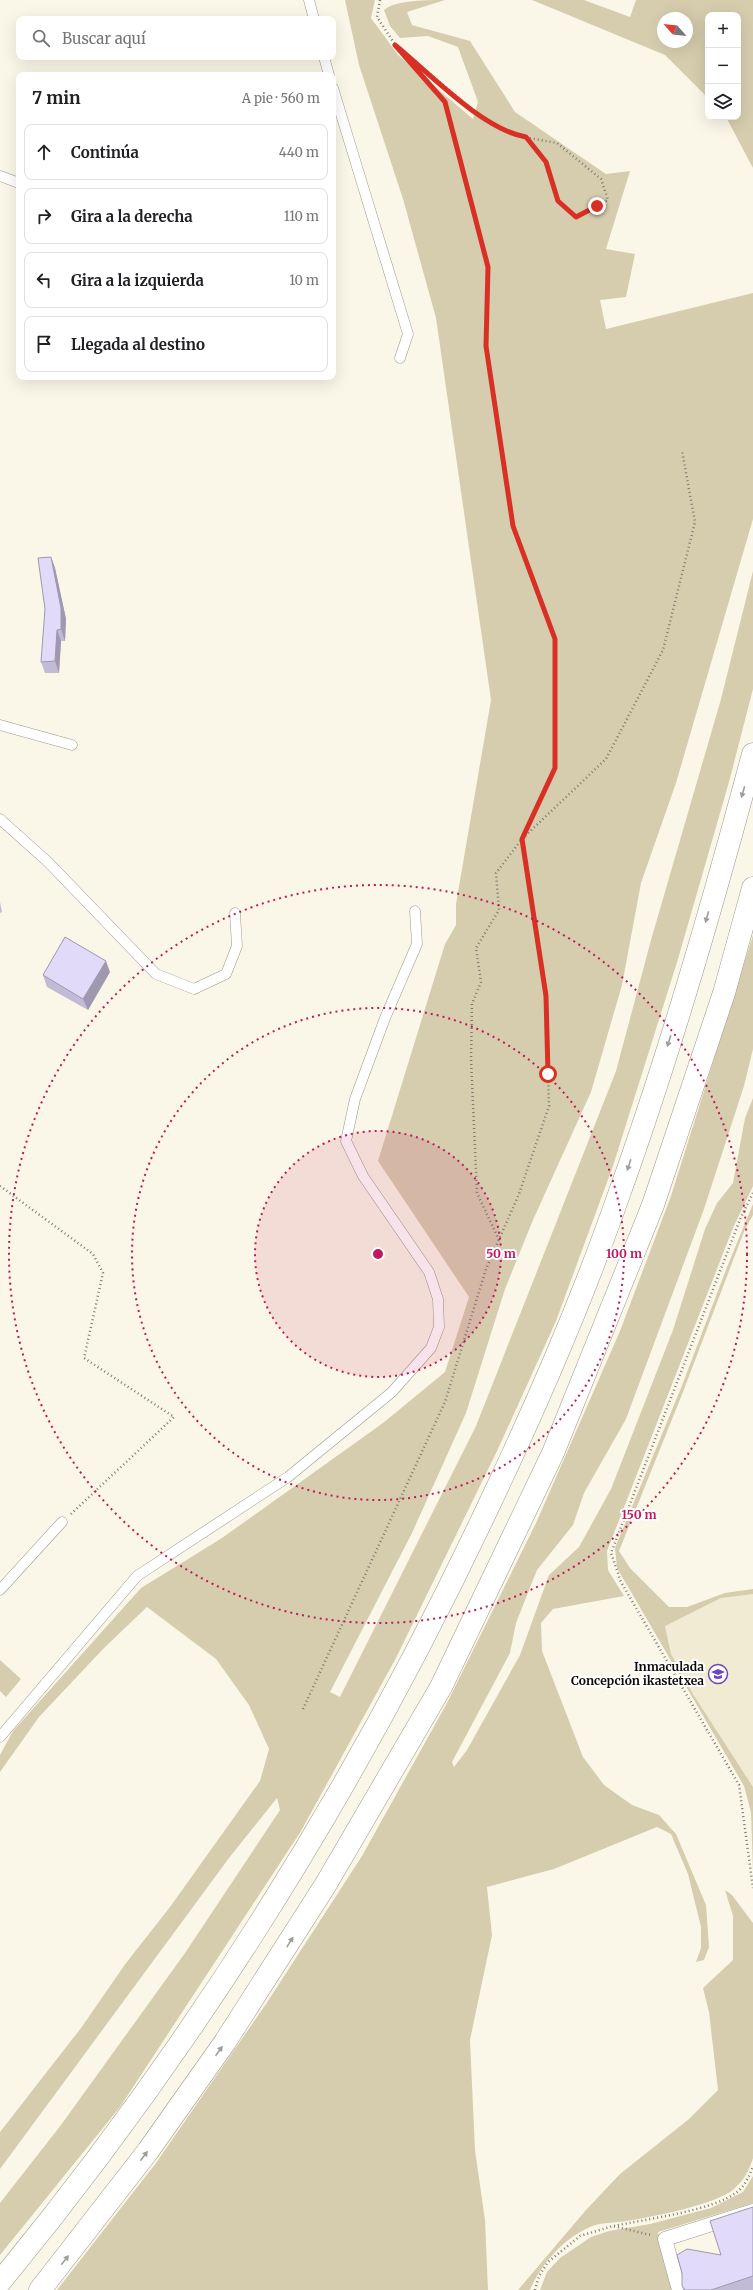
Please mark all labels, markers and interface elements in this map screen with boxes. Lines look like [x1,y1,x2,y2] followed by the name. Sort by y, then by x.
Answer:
[657,12,693,48] north arrow
[705,12,741,120] map controls
[705,12,741,48] button: +
[16,16,336,60] search box
[30,27,52,49] icon: search
[62,29,146,48] text: Buscar aquí
[705,48,741,84] button: −
[705,84,741,120] button: layers
[32,87,81,109] text: 7 min
[242,90,320,107] text: A pie · 560 m
[33,141,55,163] icon: ahead
[71,143,139,162] text: Continúa
[279,144,319,161] text: 440 m
[588,197,606,215] route end
[33,205,55,227] icon: right
[71,207,193,226] text: Gira a la derecha
[284,208,319,225] text: 110 m
[33,269,55,291] icon: left
[71,271,204,290] text: Gira a la izquierda
[289,272,319,289] text: 10 m
[33,333,55,355] icon: arrive
[71,335,205,354] text: Llegada al destino
[739,786,745,798] one-way arrow
[704,911,710,923] one-way arrow
[666,1036,672,1048] one-way arrow
[539,1065,557,1083] route start
[626,1159,632,1171] one-way arrow
[486,1246,516,1261] text: 50 m
[606,1246,642,1261] text: 100 m
[371,1247,385,1261] centre of rings
[622,1507,657,1522] text: 150 m
[571,1659,704,1688] place label: Inmaculada Concepción ikastetxea
[707,1663,729,1685] school or university icon: Inmaculada Concepción ikastetxea
[287,1936,294,1948] one-way arrow
[215,2045,223,2056] one-way arrow
[139,2151,148,2162] one-way arrow
[61,2254,69,2265] one-way arrow

